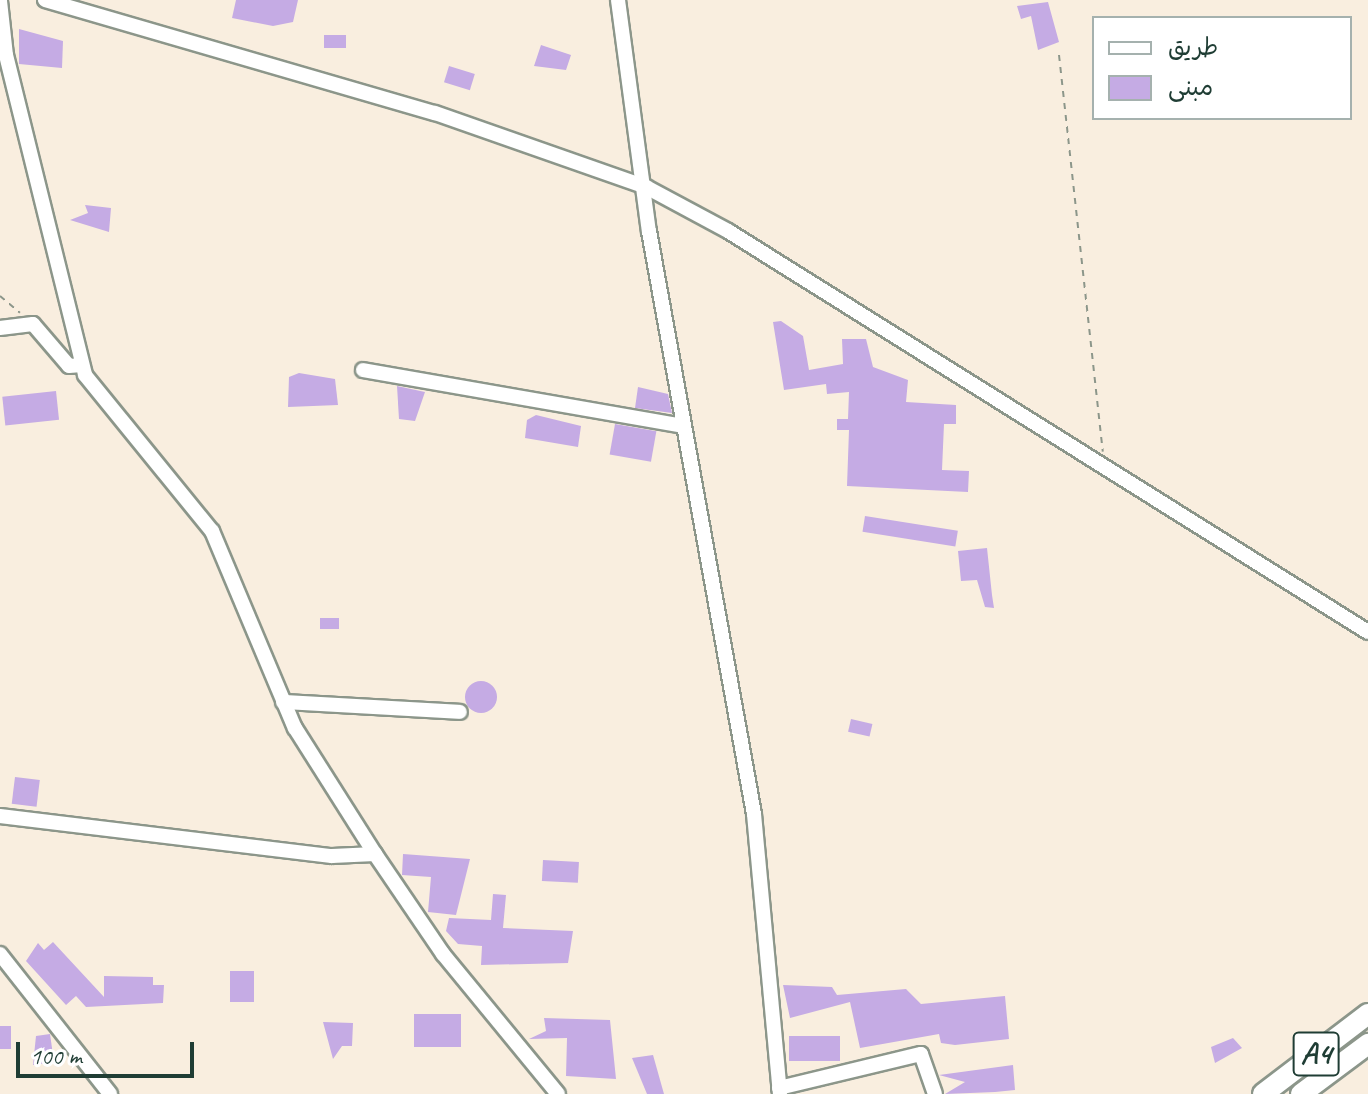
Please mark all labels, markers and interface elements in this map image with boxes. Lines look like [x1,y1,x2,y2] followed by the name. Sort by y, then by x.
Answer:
[1092,16,1352,120] legend
[1168,32,1218,62] text: طريق
[1168,72,1213,102] text: مبنى
[20,1026,198,1076] scale bar
[1292,1026,1340,1082] road number: A4
[30,1041,82,1071] text: 100 m

